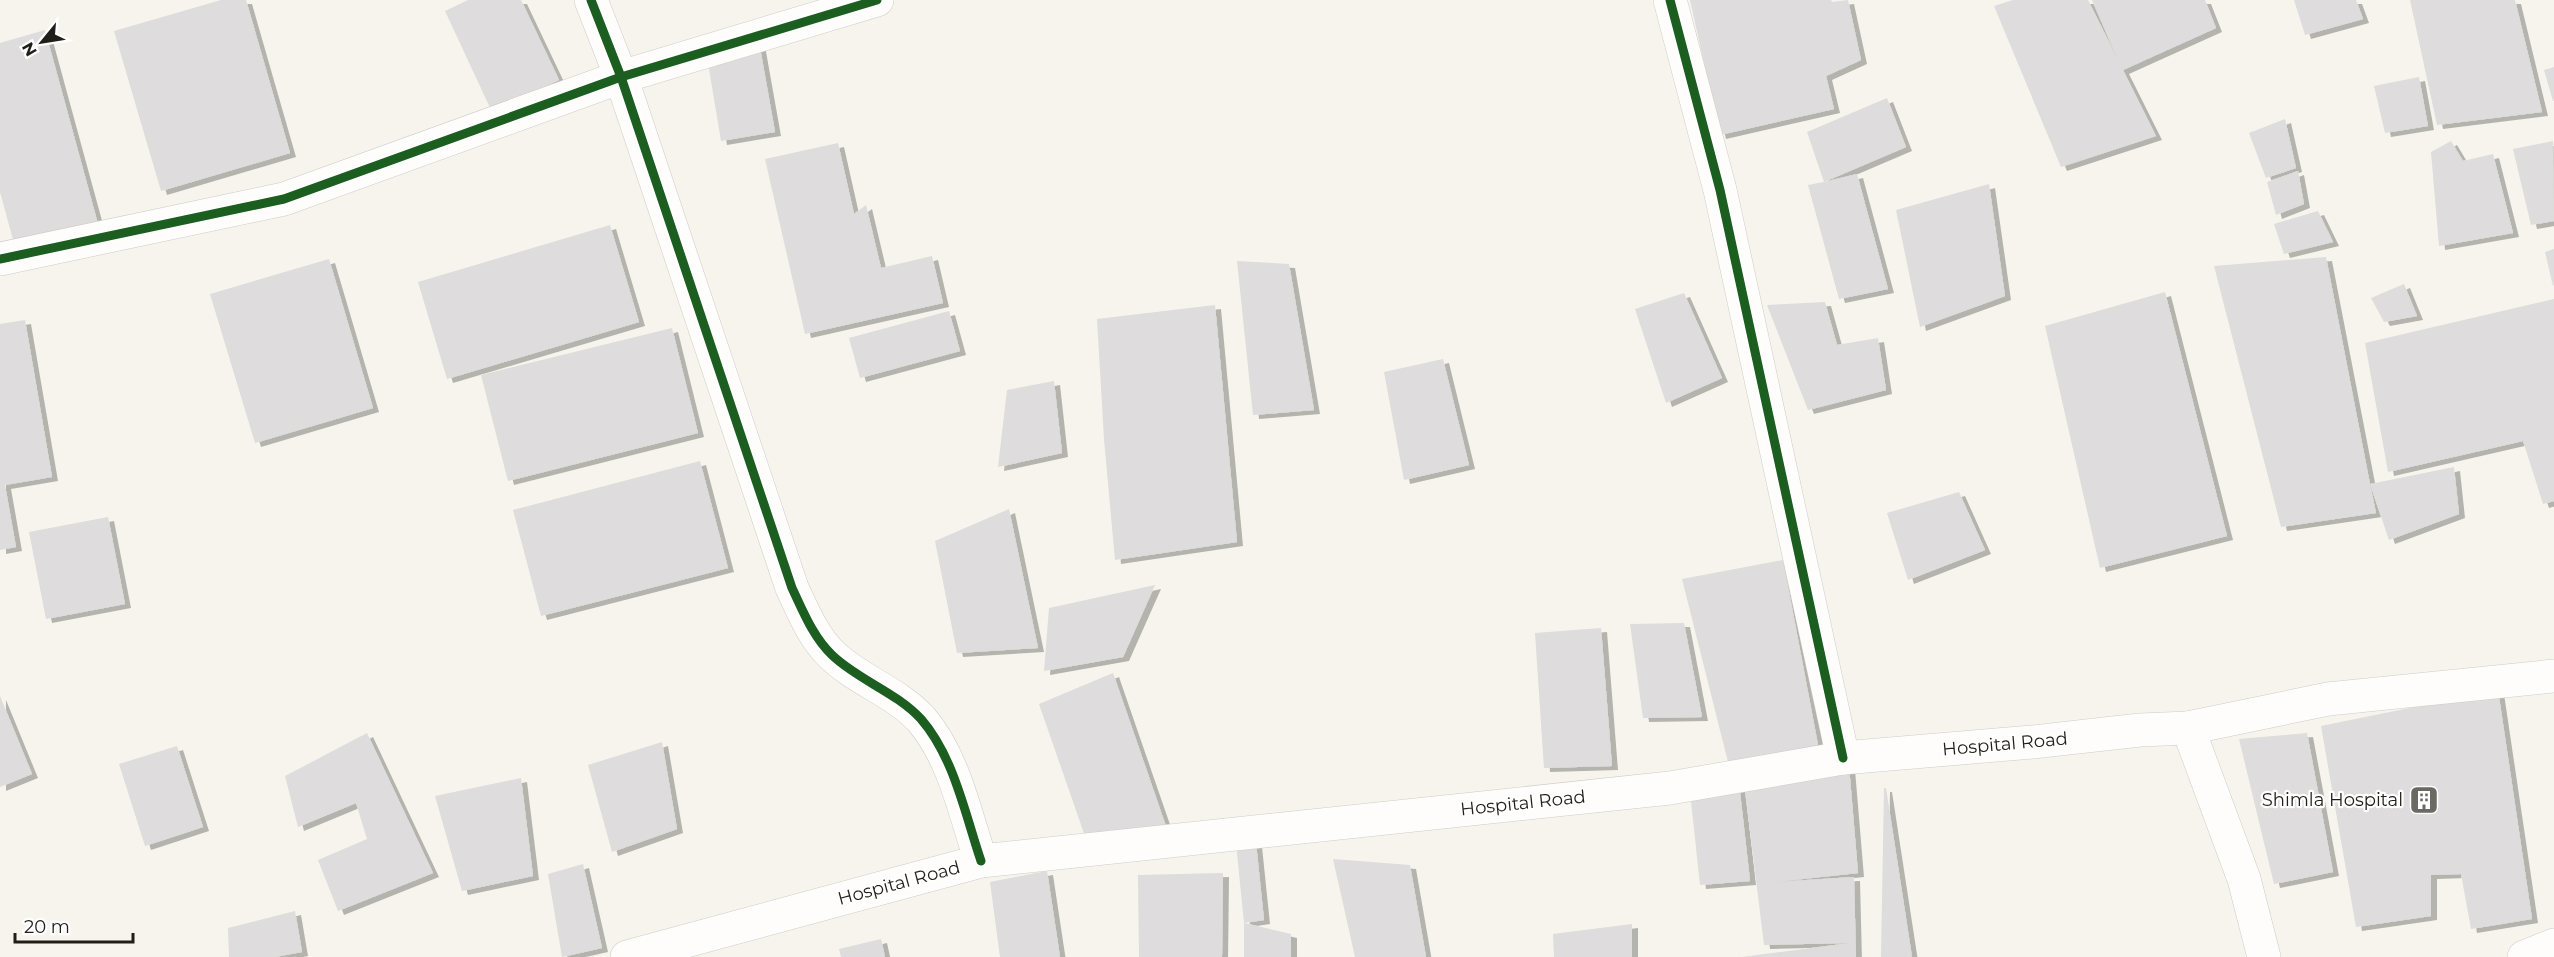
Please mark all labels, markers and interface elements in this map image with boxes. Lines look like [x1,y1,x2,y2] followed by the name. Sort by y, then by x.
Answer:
[12,12,72,72] north arrow
[18,39,41,60] text: N
[1941,728,2069,760] street label: Hospital Road
[2408,784,2440,816] building icon: Shimla Hospital
[1459,785,1587,821] street label: Hospital Road
[2262,789,2403,811] place label: Shimla Hospital
[835,856,963,910] street label: Hospital Road
[15,906,134,944] scale bar
[24,916,70,938] text: 20 m

